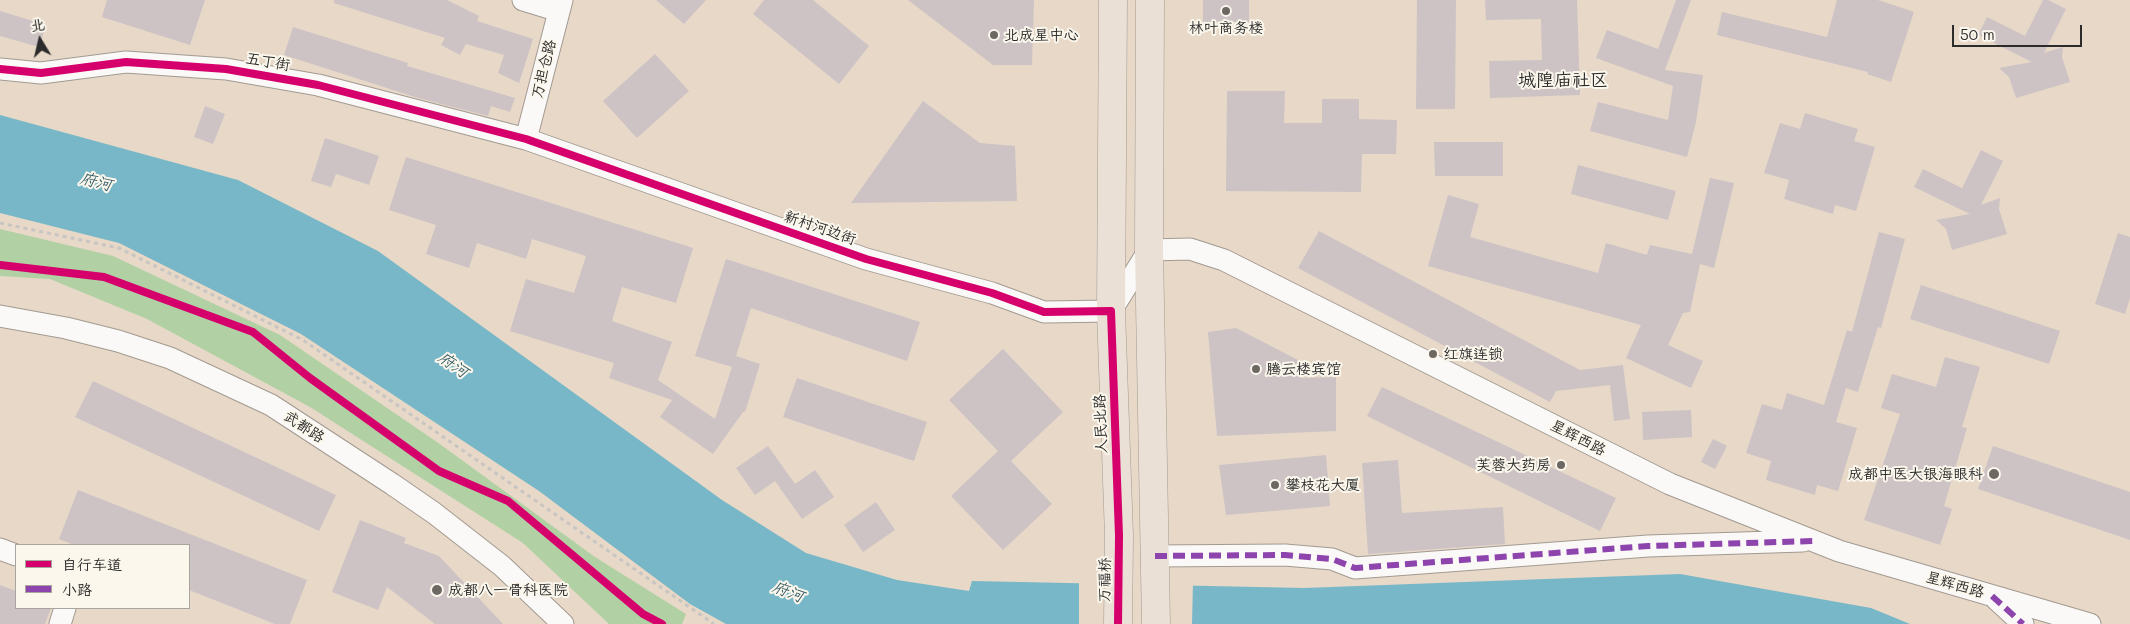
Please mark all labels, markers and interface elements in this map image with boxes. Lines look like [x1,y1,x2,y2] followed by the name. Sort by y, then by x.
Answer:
[1220,5,1232,17] marker: 林叶商务楼
[29,14,46,35] text: 北
[15,15,65,65] north arrow
[1955,15,2085,47] scale bar
[1189,19,1263,37] place label: 林叶商务楼
[1960,24,1995,44] text: 50 m
[1004,26,1079,44] place label: 北成星中心
[988,29,1000,41] marker: 北成星中心
[528,38,560,100] street label: 万担仓路
[244,49,292,75] street label: 五丁街
[1518,69,1608,91] district label: 城隍庙社区
[78,169,114,195] water label: 府河
[782,207,858,249] street label: 新村河边街
[1443,345,1503,363] place label: 红旗连锁
[434,348,472,382] water label: 府河
[1427,348,1439,360] marker: 红旗连锁
[1266,360,1341,378] place label: 腾云楼宾馆
[1250,363,1262,375] marker: 腾云楼宾馆
[1091,394,1111,454] street label: 人民北路
[280,407,328,447] street label: 武都路
[1547,416,1609,460] street label: 星辉西路
[1476,456,1551,474] place label: 芙蓉大药房
[1555,459,1567,471] marker: 芙蓉大药房
[1848,465,1983,483] place label: 成都中医大银海眼科
[1987,467,2001,481] marker: 成都中医大银海眼科
[1285,476,1360,494] place label: 攀枝花大厦
[1269,479,1281,491] marker: 攀枝花大厦
[15,544,190,609] legend
[62,554,122,574] text: 自行车道
[1096,557,1114,603] street label: 万福桥
[1924,568,1986,602] street label: 星辉西路
[770,577,806,607] water label: 府河
[62,579,92,599] text: 小路
[448,581,568,599] place label: 成都八一骨科医院
[430,583,444,597] marker: 成都八一骨科医院

